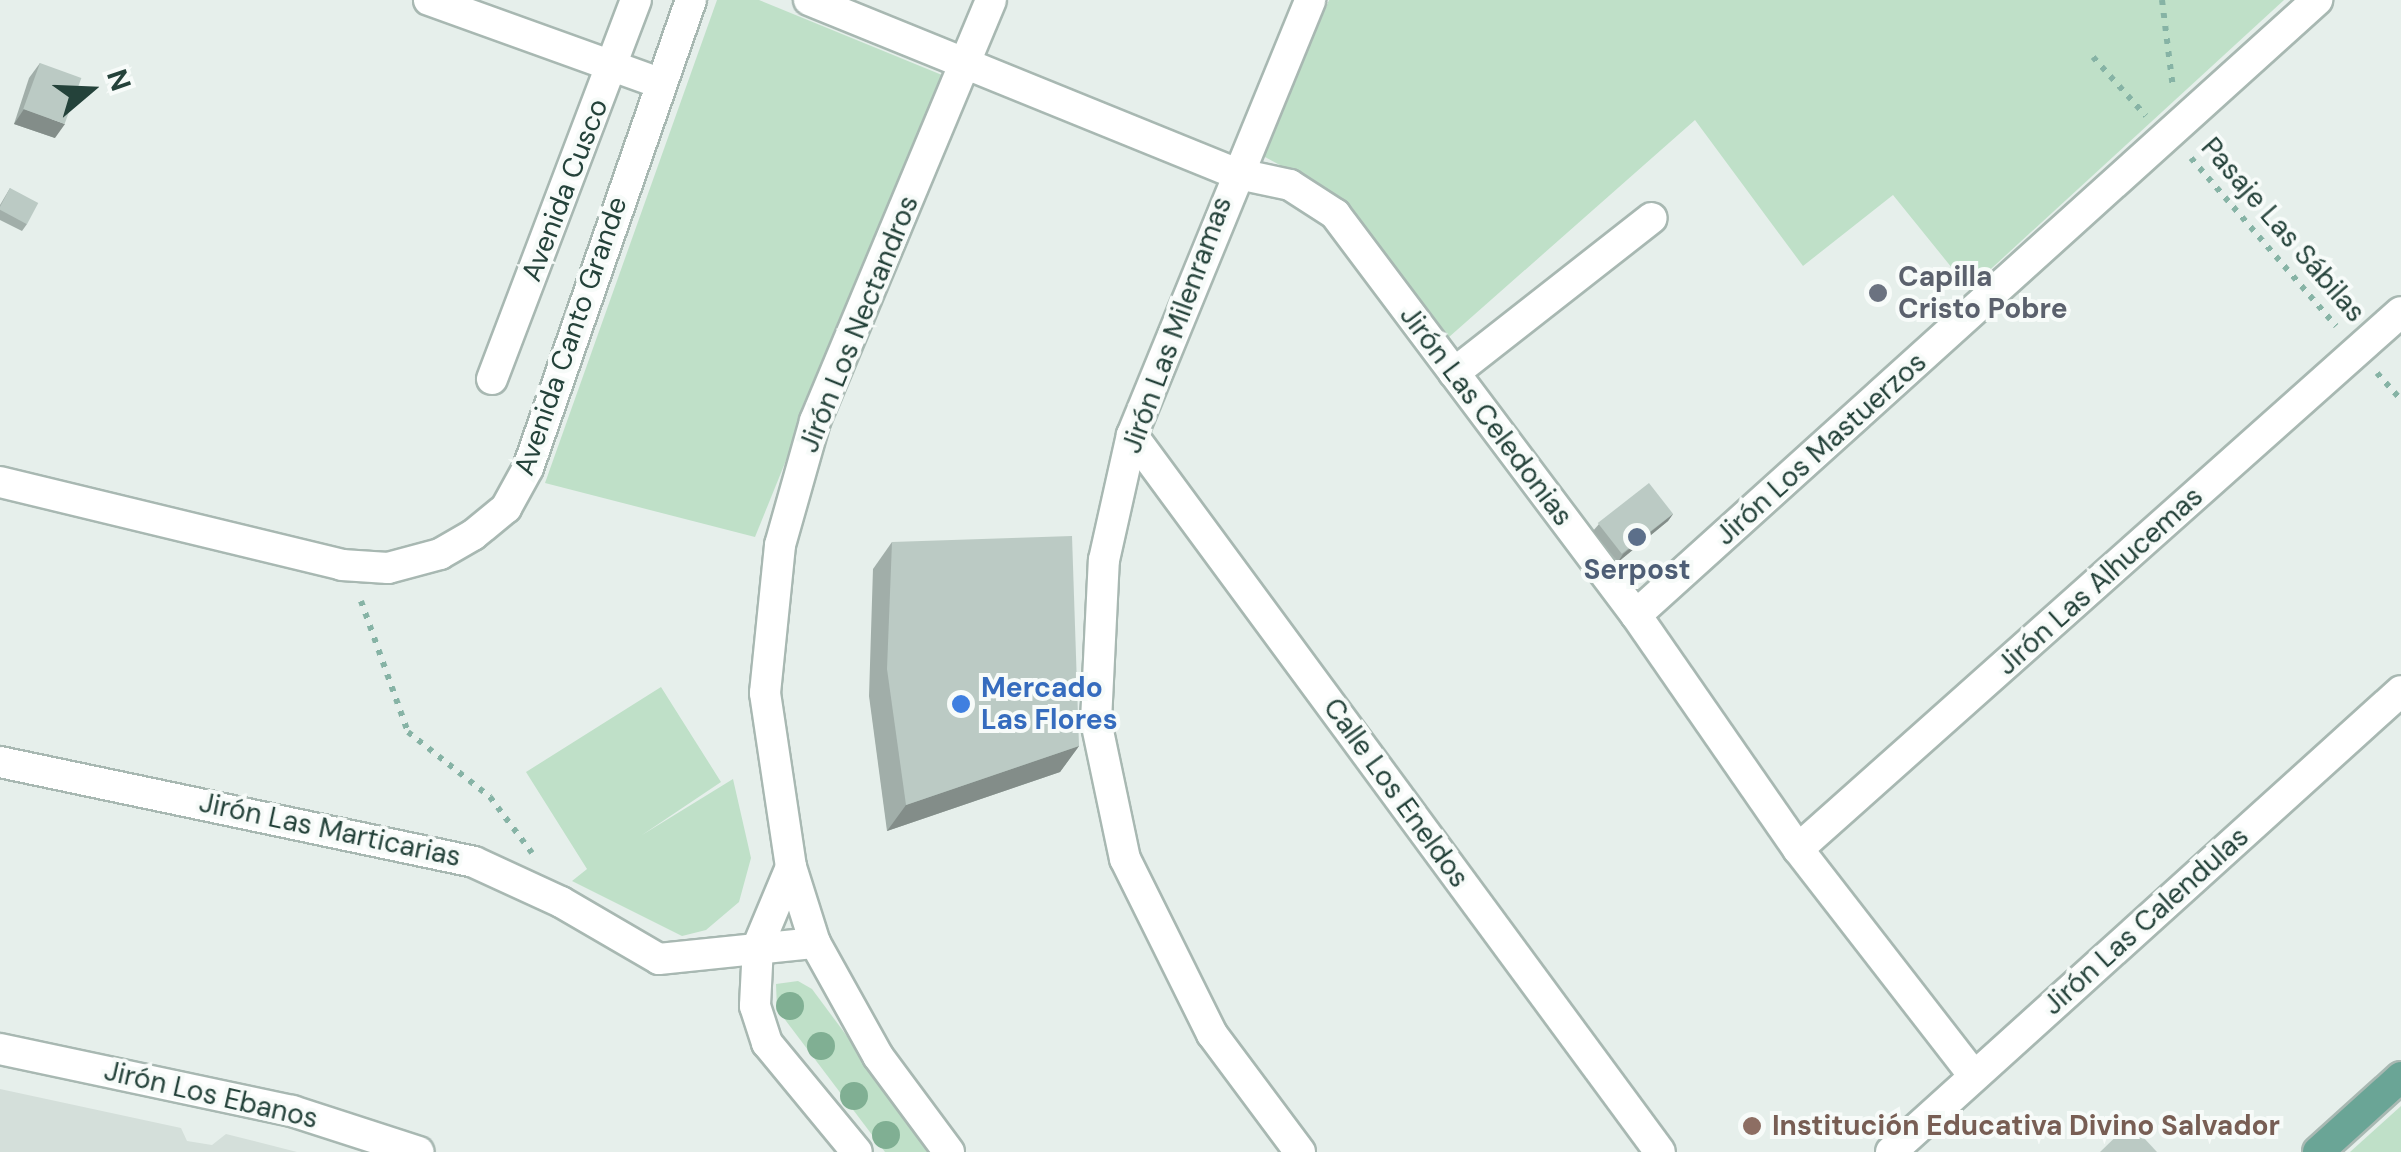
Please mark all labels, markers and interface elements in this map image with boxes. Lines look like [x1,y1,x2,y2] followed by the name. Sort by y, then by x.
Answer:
[40,40,140,140] north arrow
[98,64,140,96] text: N
[515,94,615,286] street label: Avenida Cusco
[2194,131,2372,329] street label: Pasaje Las Sábilas
[792,191,926,457] street label: Jirón Los Nectandros
[507,192,635,480] street label: Avenida Canto Grande
[1115,192,1239,458] street label: Jirón Las Milenramas
[1898,260,2068,326] place label: Capilla Cristo Pobre
[1867,282,1889,304] marker: Capilla Cristo Pobre
[1392,299,1580,533] street label: Jirón Las Celedonias
[1709,346,1933,552] street label: Jirón Los Mastuerzos
[1990,480,2210,682] street label: Jirón Las Alhucemas
[1626,526,1648,548] marker: Serpost
[1583,553,1691,587] place label: Serpost
[981,671,1118,737] place label: Mercado Las Flores
[1316,692,1476,894] street label: Calle Los Eneldos
[950,693,972,715] marker: Mercado Las Flores
[196,786,464,874] street label: Jirón Las Marticarias
[2036,820,2256,1022] street label: Jirón Las Calendulas
[101,1054,321,1136] street label: Jirón Los Ebanos
[1772,1109,2280,1143] place label: Institución Educativa Divino Salvador
[1741,1115,1763,1137] marker: Institución Educativa Divino Salvador

